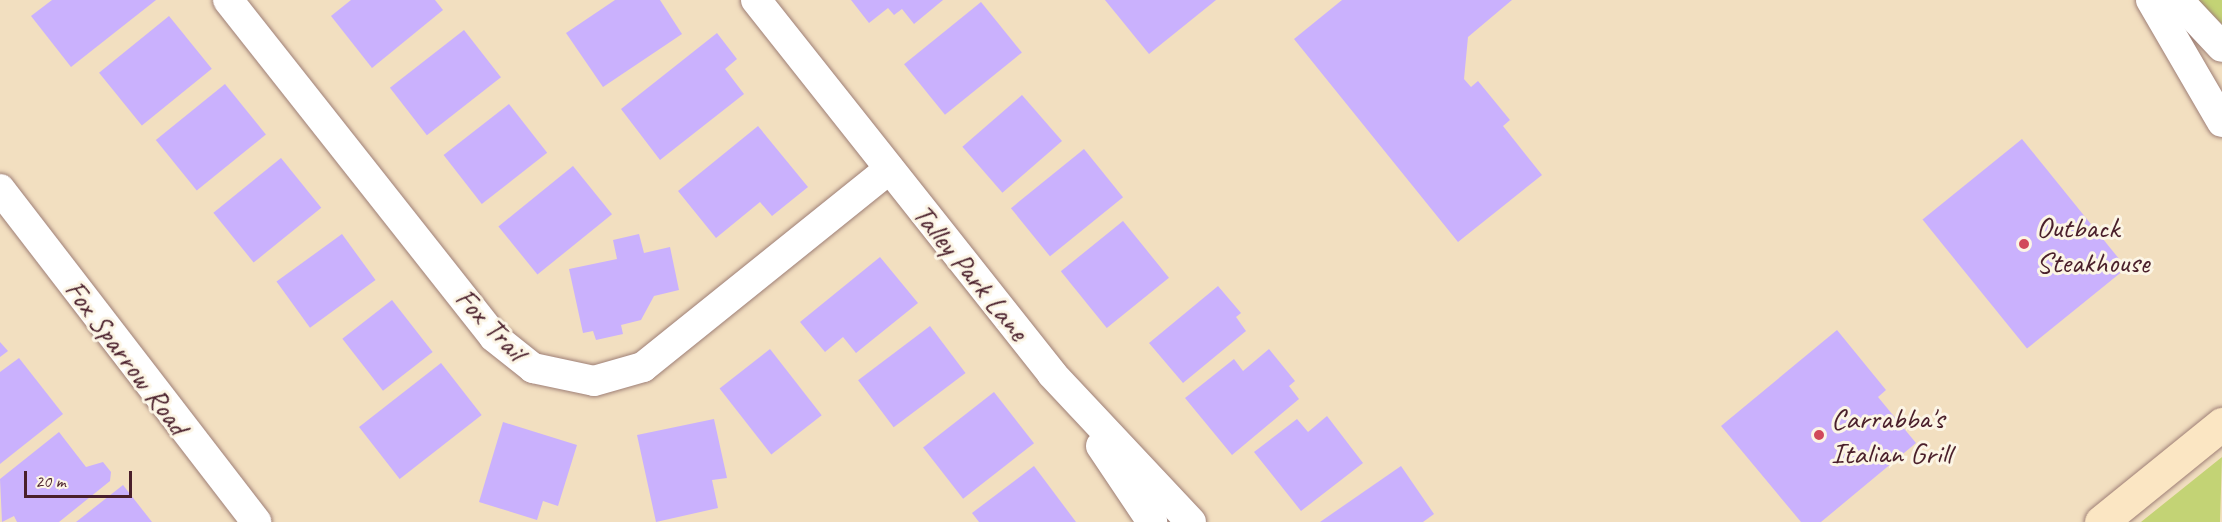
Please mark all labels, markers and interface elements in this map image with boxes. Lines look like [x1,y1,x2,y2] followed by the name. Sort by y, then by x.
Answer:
[905,196,1037,348] street label: Talley Park Lane
[2036,209,2149,280] place label: Outback Steakhouse
[2017,237,2031,251] marker: Outback Steakhouse
[57,272,197,442] street label: Fox Sparrow Road
[448,280,534,368] street label: Fox Trail
[1831,400,1951,470] place label: Carrabba's Italian Grill
[1812,428,1826,442] marker: Carrabba's Italian Grill
[27,459,135,497] scale bar
[35,470,66,492] text: 20 m

